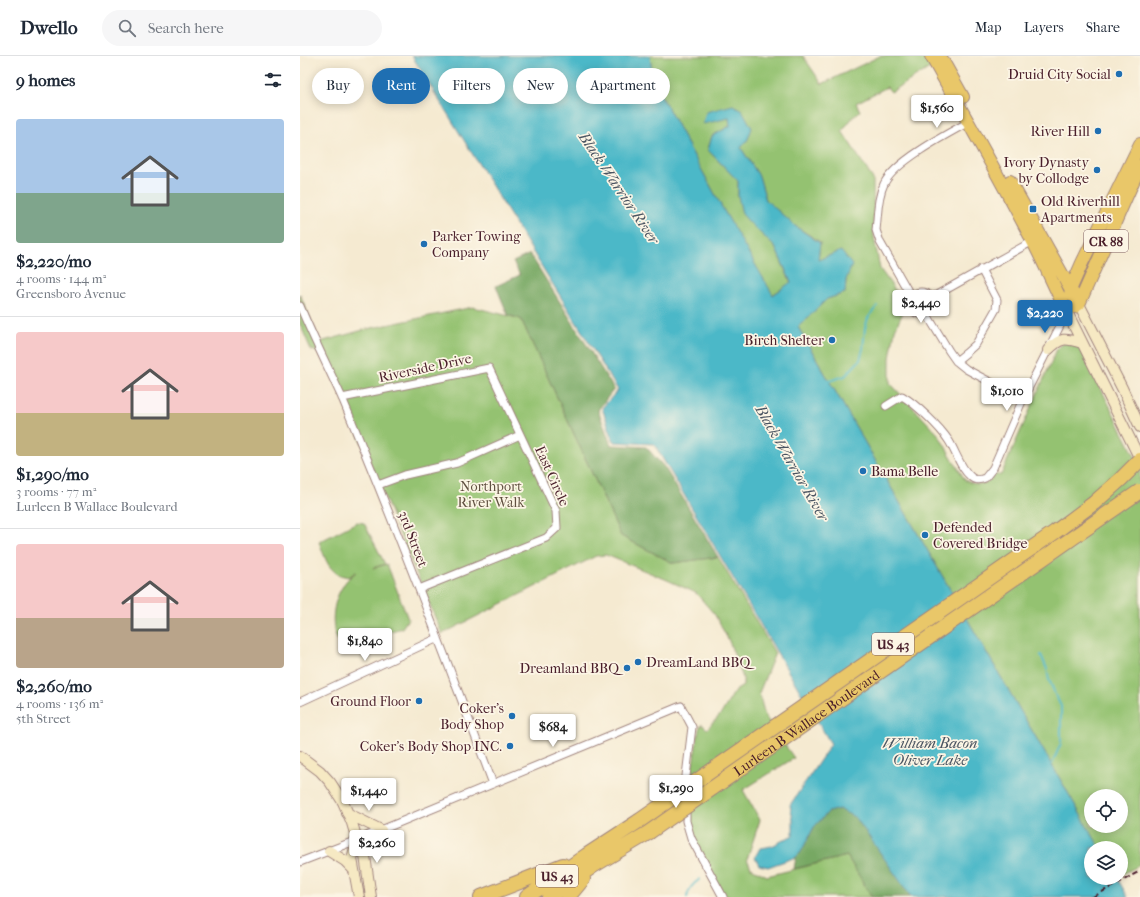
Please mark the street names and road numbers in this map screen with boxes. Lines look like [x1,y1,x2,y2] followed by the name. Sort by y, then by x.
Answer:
[1084,230,1128,252] road number: CR 88
[377,350,473,386] street label: Riverside Drive
[531,443,573,509] street label: East Circle
[394,508,432,570] street label: 3rd Street
[872,633,914,655] road number: US 43
[730,666,883,780] street label: Lurleen B Wallace Boulevard
[536,865,578,887] road number: US 43

